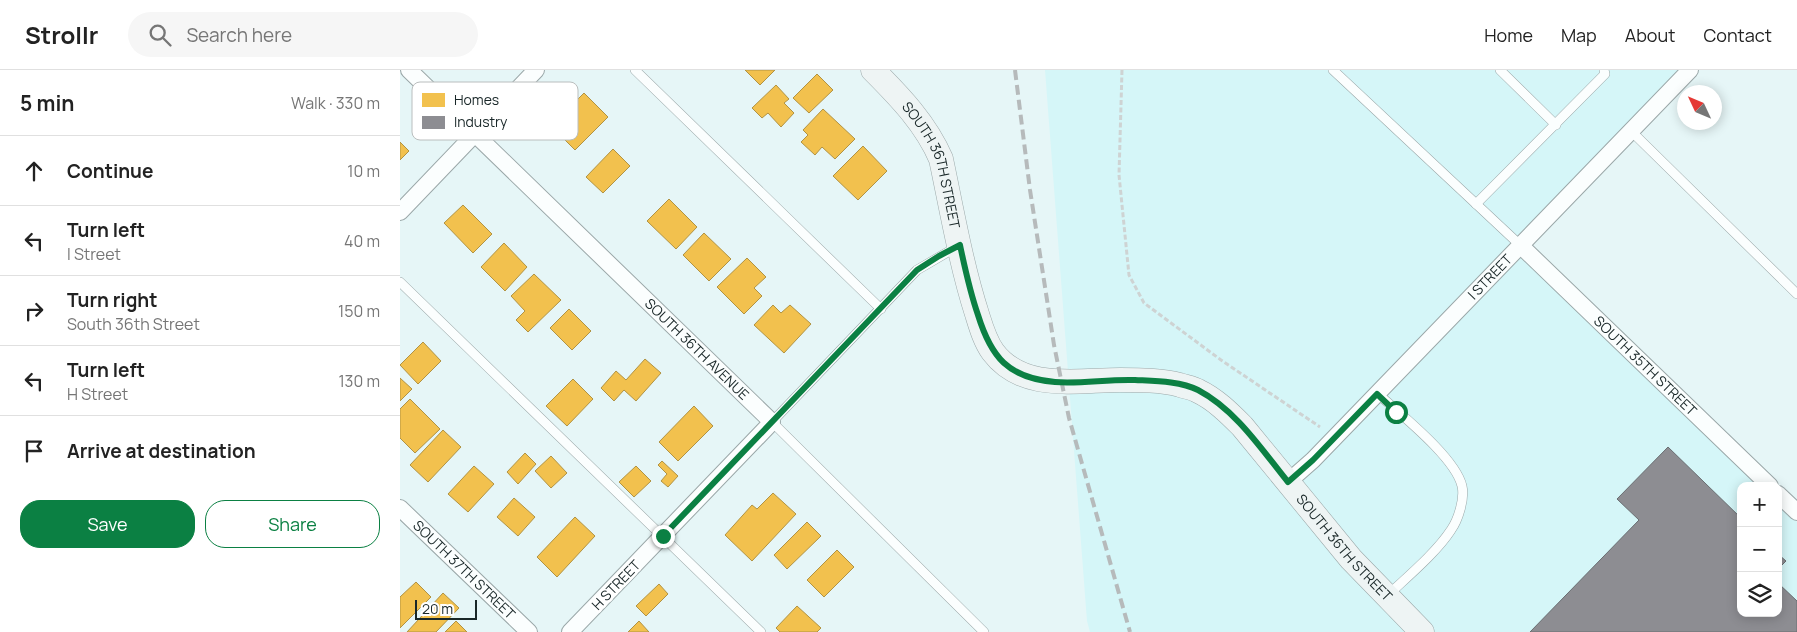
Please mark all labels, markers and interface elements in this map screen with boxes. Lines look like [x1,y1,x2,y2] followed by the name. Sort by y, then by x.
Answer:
[128,12,478,57] search box
[25,18,98,51] text: Strollr
[146,21,174,49] icon: search
[186,22,292,48] text: Search here
[1484,23,1533,47] text: Home
[1561,23,1597,47] text: Map
[1625,23,1675,47] text: About
[1703,23,1772,47] text: Contact
[412,82,578,140] legend
[1677,85,1722,130] north arrow
[20,89,74,117] text: 5 min
[454,90,499,109] text: Homes
[291,92,380,114] text: Walk · 330 m
[898,97,965,231] street label: SOUTH 36TH STREET
[454,112,508,131] text: Industry
[20,157,48,185] icon: ahead
[67,158,153,184] text: Continue
[347,160,380,182] text: 10 m
[67,217,145,243] text: Turn left
[20,227,48,255] icon: left
[344,230,380,252] text: 40 m
[67,243,121,265] text: I Street
[1463,249,1516,303] street label: I STREET
[67,287,157,313] text: Turn right
[641,294,753,404] street label: SOUTH 36TH AVENUE
[20,297,48,325] icon: right
[338,300,380,322] text: 150 m
[1590,311,1702,420] street label: SOUTH 35TH STREET
[67,313,200,335] text: South 36th Street
[67,357,145,383] text: Turn left
[20,367,48,395] icon: left
[338,370,380,392] text: 130 m
[67,383,128,405] text: H Street
[1385,401,1408,424] route start
[20,437,48,465] icon: arrive
[67,438,256,464] text: Arrive at destination
[1737,482,1782,617] map controls
[1737,482,1782,527] button: +
[1292,490,1397,605] street label: SOUTH 36TH STREET
[20,500,195,548] button: Save
[205,500,380,548] button: Share
[409,516,520,623] street label: SOUTH 37TH STREET
[652,525,675,548] route end
[1737,527,1782,572] button: −
[587,555,645,614] street label: H STREET
[1737,572,1782,617] button: layers
[415,597,478,620] scale bar
[422,599,453,618] text: 20 m

